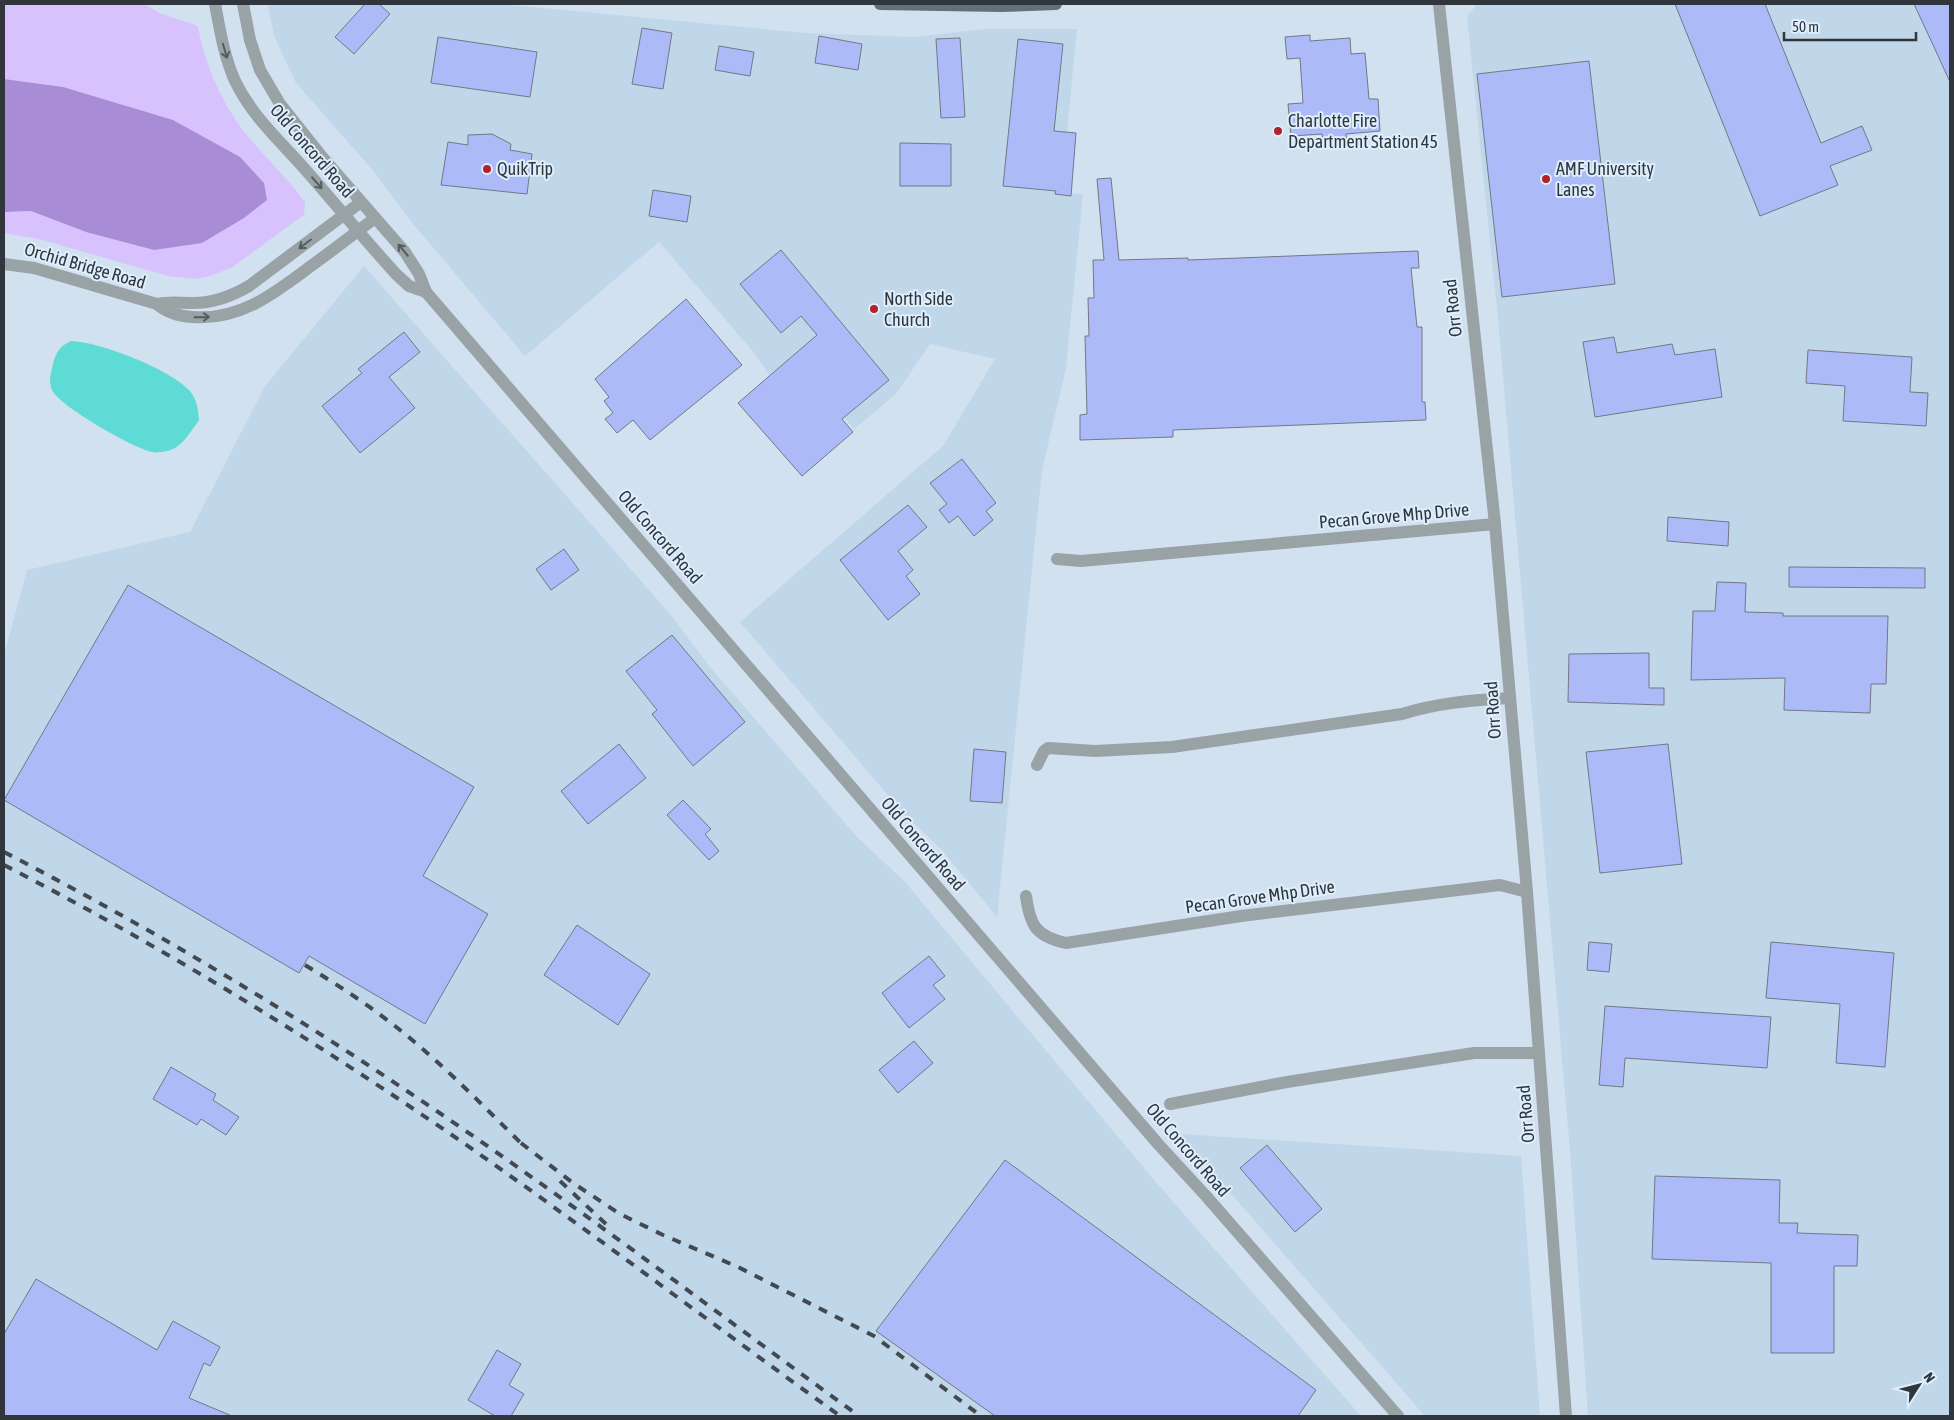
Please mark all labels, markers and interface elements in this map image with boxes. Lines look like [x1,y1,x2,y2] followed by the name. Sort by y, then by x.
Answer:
[1784,10,1916,42] scale bar
[1792,18,1819,35] text: 50 m
[220,43,230,59] one-way arrow
[266,100,359,202] street label: Old Concord Road
[1288,110,1438,152] place label: Charlotte Fire Department Station 45
[1272,125,1284,137] marker: Charlotte Fire Department Station 45
[497,158,553,179] place label: QuikTrip
[1556,158,1654,200] place label: AMF University Lanes
[481,163,493,175] marker: QuikTrip
[1540,173,1552,185] marker: AMF University Lanes
[311,176,322,189] one-way arrow
[22,238,148,293] street label: Orchid Bridge Road
[298,239,312,249] one-way arrow
[398,244,409,257] one-way arrow
[1439,278,1466,338] street label: Orr Road
[884,288,953,330] place label: North Side Church
[868,303,880,315] marker: North Side Church
[194,312,210,322] one-way arrow
[614,486,707,588] street label: Old Concord Road
[1318,498,1470,533] street label: Pecan Grove Mhp Drive
[1480,680,1505,740] street label: Orr Road
[877,793,970,895] street label: Old Concord Road
[1184,876,1336,917] street label: Pecan Grove Mhp Drive
[1513,1084,1538,1144] street label: Orr Road
[1142,1099,1235,1201] street label: Old Concord Road
[1894,1360,1944,1410] north arrow
[1921,1369,1938,1385] text: N

